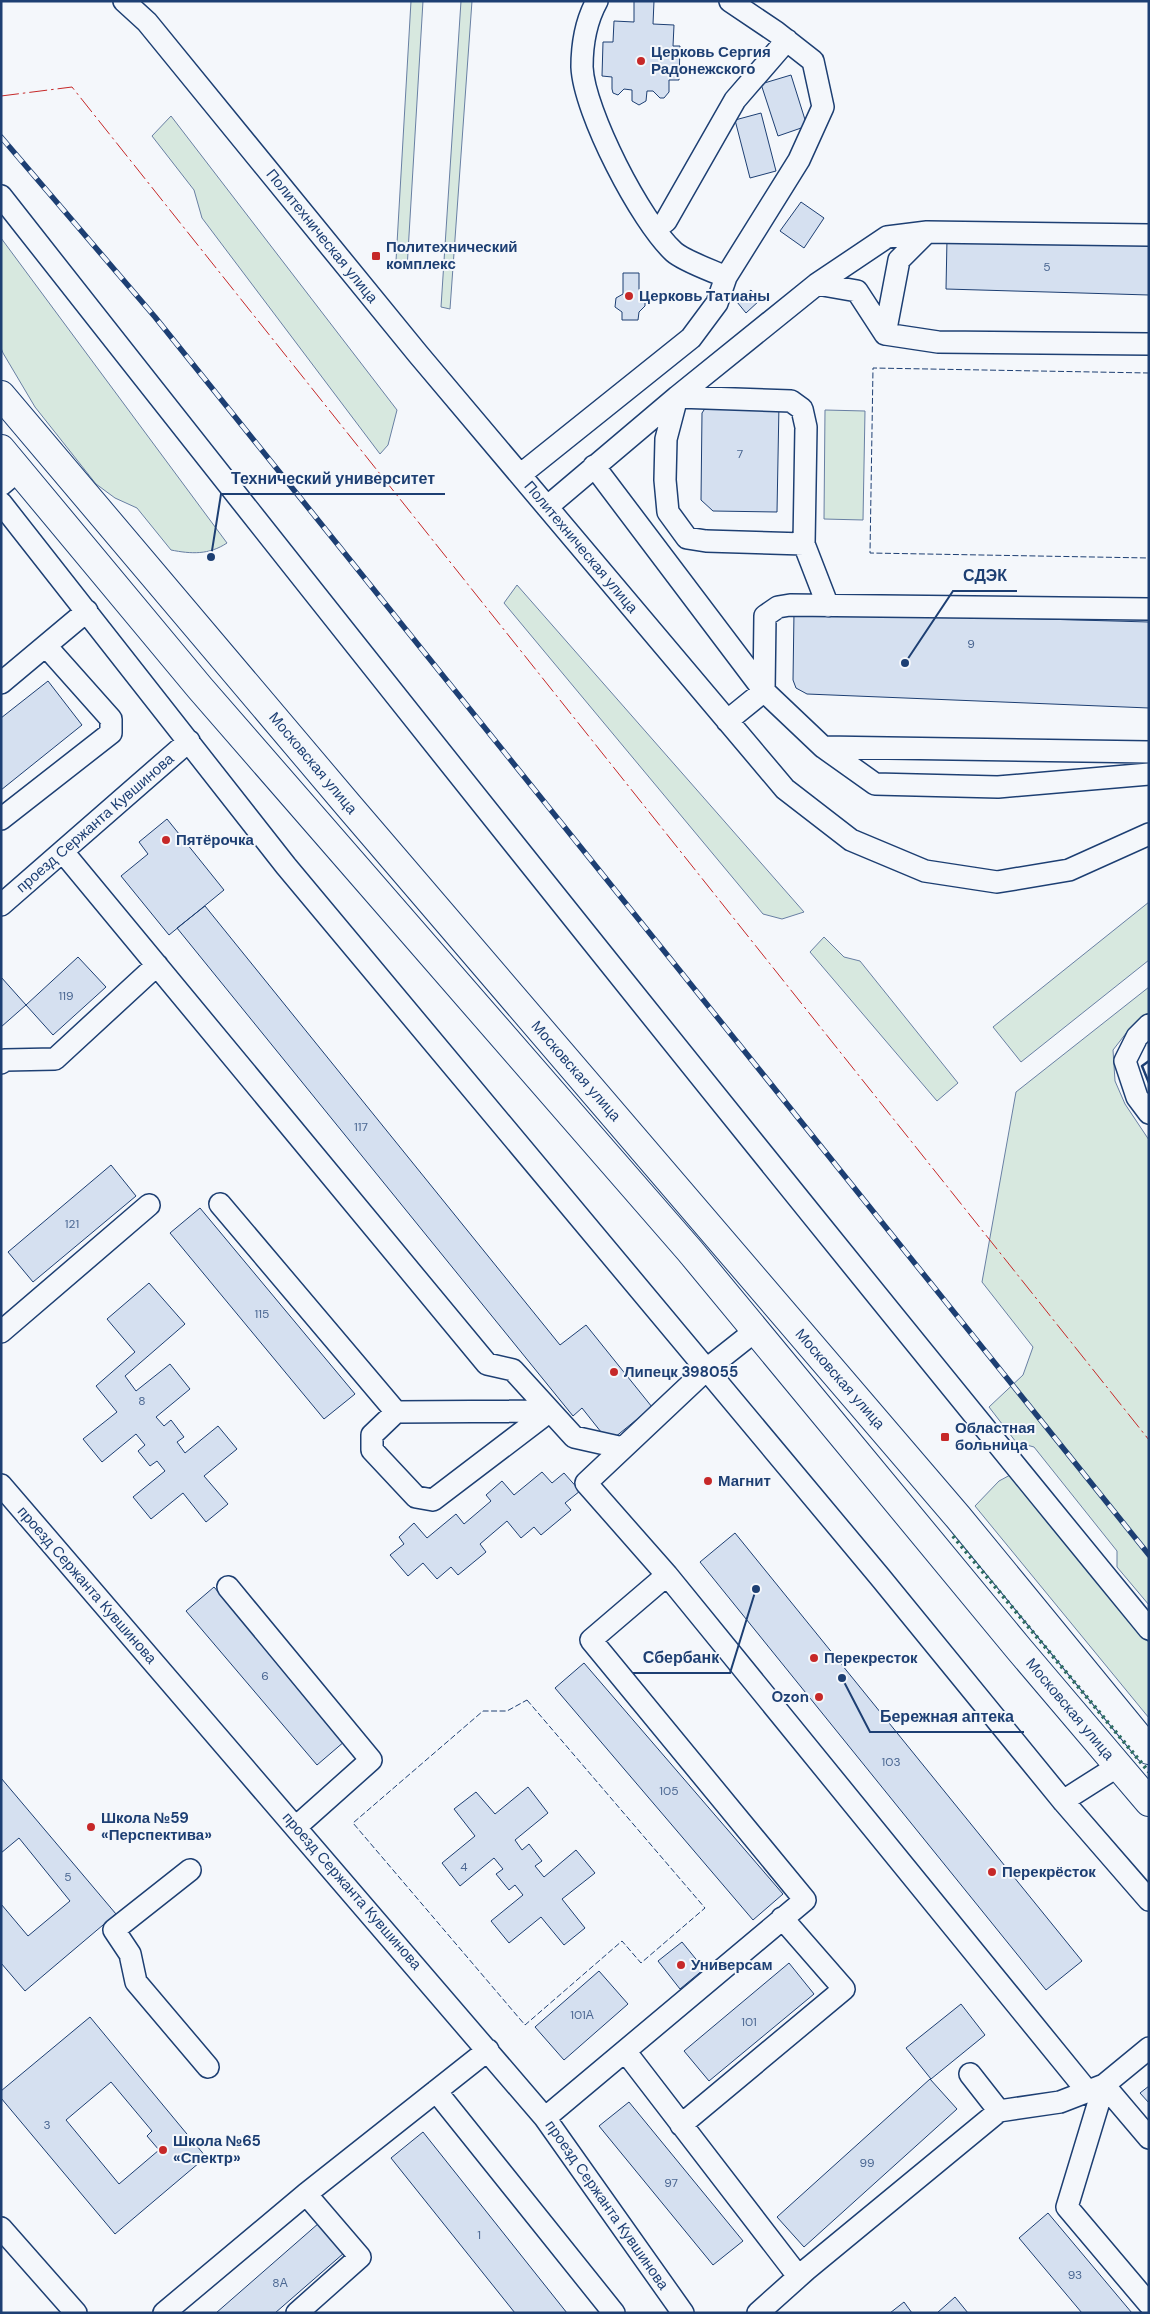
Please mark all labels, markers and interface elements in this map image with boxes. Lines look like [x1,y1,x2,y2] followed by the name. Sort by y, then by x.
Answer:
[651,42,771,79] place label: Церковь Сергия Радонежского
[635,55,647,67] marker: Церковь Сергия Радонежского
[262,165,383,308] street label: Политехническая улица
[386,237,518,274] place label: Политехнический комплекс
[370,250,382,262] marker: Политехнический комплекс
[1043,259,1051,275] house number: 5
[639,286,770,306] place label: Церковь Татианы
[623,290,635,302] marker: Церковь Татианы
[737,446,743,462] house number: 7
[221,463,445,494] callout: Технический университет
[231,468,435,489] text: Технический университет
[520,477,643,618] street label: Политехническая улица
[953,560,1017,591] callout: СДЭК
[963,565,1007,586] text: СДЭК
[967,636,975,652] house number: 9
[264,708,362,819] street label: Московская улица
[12,749,179,897] street label: проезд Сержанта Кувшинова
[176,830,254,850] place label: Пятёрочка
[160,834,172,846] marker: Пятёрочка
[58,988,74,1004] house number: 119
[527,1016,626,1126] street label: Московская улица
[354,1119,368,1135] house number: 117
[65,1216,79,1232] house number: 121
[255,1306,269,1322] house number: 115
[791,1324,890,1434] street label: Московская улица
[624,1362,738,1382] place label: Липецк 398055
[608,1366,620,1378] marker: Липецк 398055
[138,1393,146,1409] house number: 8
[955,1418,1035,1455] place label: Областная больница
[939,1431,951,1443] marker: Областная больница
[718,1471,771,1491] place label: Магнит
[702,1475,714,1487] marker: Магнит
[13,1502,161,1669] street label: проезд Сержанта Кувшинова
[633,1642,730,1673] callout: Сбербанк
[643,1647,720,1668] text: Сбербанк
[824,1648,918,1668] place label: Перекресток
[808,1652,820,1664] marker: Перекресток
[1021,1654,1119,1765] street label: Московская улица
[261,1668,269,1684] house number: 6
[771,1687,809,1707] place label: Ozon
[813,1691,825,1703] marker: Ozon
[870,1701,1024,1732] callout: Бережная аптека
[880,1706,1014,1727] text: Бережная аптека
[881,1754,901,1770] house number: 103
[659,1783,679,1799] house number: 105
[101,1808,212,1845] place label: Школа №59 «Перспектива»
[278,1808,426,1975] street label: проезд Сержанта Кувшинова
[85,1821,97,1833] marker: Школа №59 «Перспектива»
[460,1859,468,1875] house number: 4
[1002,1862,1096,1882] place label: Перекрёсток
[986,1866,998,1878] marker: Перекрёсток
[64,1869,72,1885] house number: 5
[691,1955,773,1975] place label: Универсам
[675,1959,687,1971] marker: Универсам
[570,2007,594,2023] house number: 101А
[741,2014,757,2030] house number: 101
[541,2116,674,2294] street label: проезд Сержанта Кувшинова
[43,2117,51,2133] house number: 3
[173,2131,261,2168] place label: Школа №65 «Спектр»
[157,2144,169,2156] marker: Школа №65 «Спектр»
[859,2155,875,2171] house number: 99
[664,2175,678,2191] house number: 97
[477,2227,481,2243] house number: 1
[1068,2267,1082,2283] house number: 93
[272,2275,288,2291] house number: 8А

